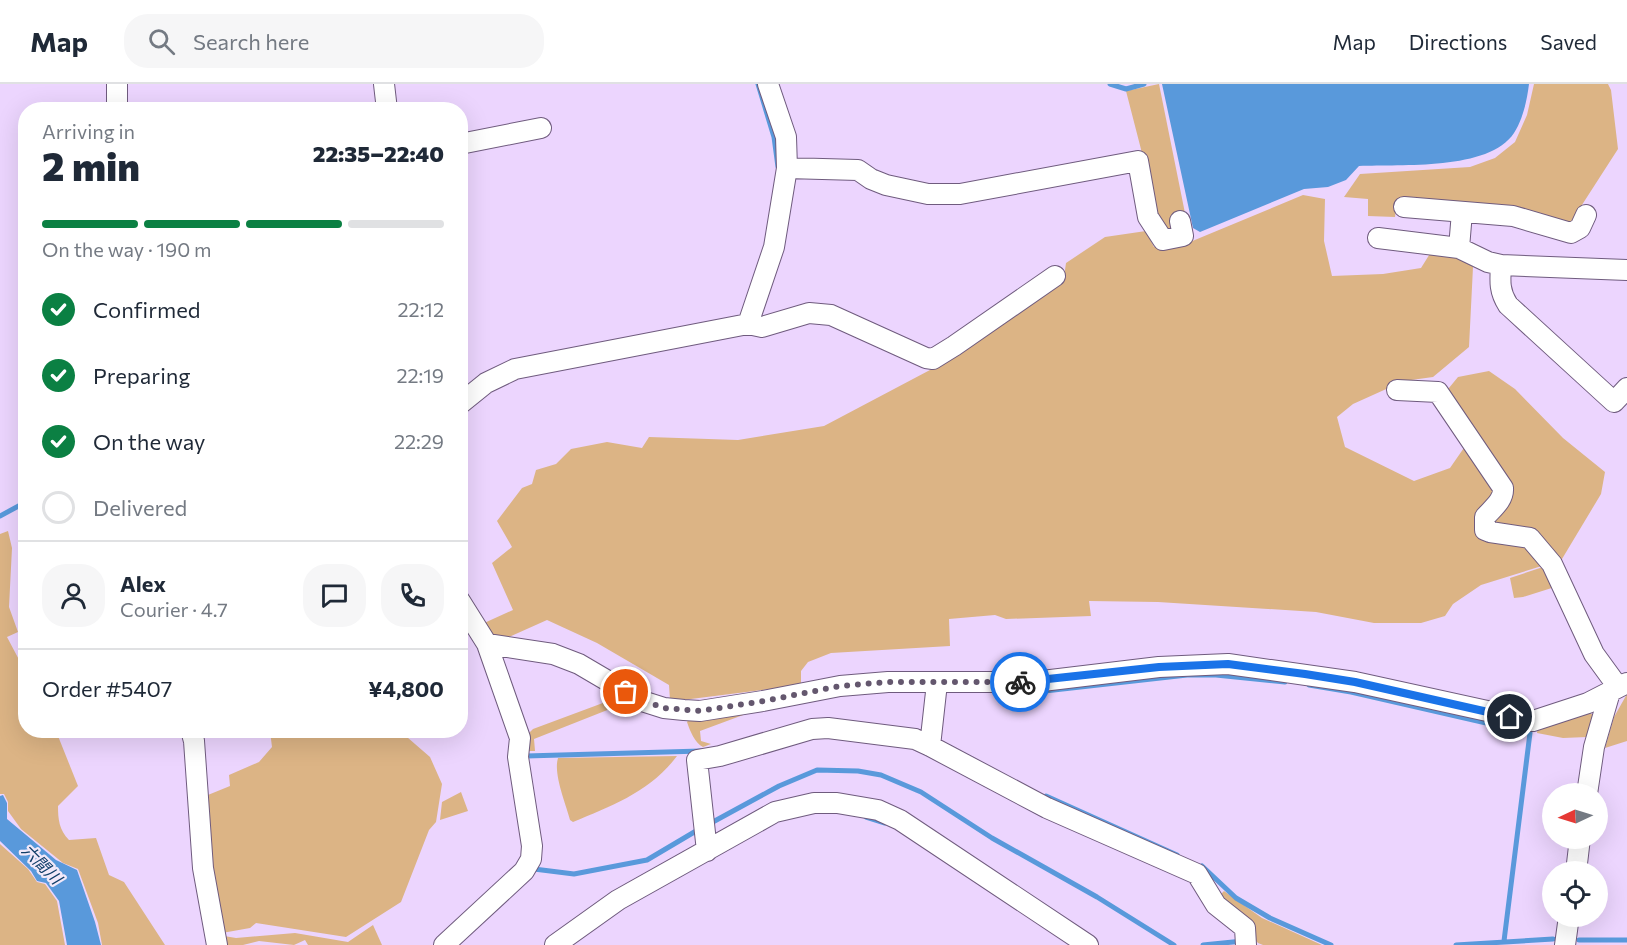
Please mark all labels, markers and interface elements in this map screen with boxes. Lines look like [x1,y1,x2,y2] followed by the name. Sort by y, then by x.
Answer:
[124,14,544,68] search box
[30,24,88,58] text: Map
[145,25,178,58] icon: search
[193,28,309,55] text: Search here
[1333,29,1376,54] text: Map
[1409,29,1507,54] text: Directions
[1540,29,1597,54] text: Saved
[42,119,135,143] text: Arriving in
[313,140,444,167] text: 22:35–22:40
[42,141,140,189] text: 2 min
[42,237,211,261] text: On the way · 190 m
[42,293,75,326] icon: check
[93,296,200,323] text: Confirmed
[397,297,444,321] text: 22:12
[42,359,75,392] icon: check
[93,362,190,389] text: Preparing
[396,363,444,387] text: 22:19
[42,425,75,458] icon: check
[93,428,205,455] text: On the way
[394,429,444,453] text: 22:29
[93,494,187,521] text: Delivered
[42,564,105,627] button: person
[303,564,366,627] button: chat
[381,564,444,627] button: phone
[120,570,166,597] text: Alex
[120,597,228,621] text: Courier · 4.7
[990,652,1050,712] courier
[600,666,651,717] pin
[1004,666,1037,699] icon: bike
[42,675,172,702] text: Order #5407
[368,675,444,702] text: ¥4,800
[609,675,642,708] icon: bag
[1484,691,1535,742] pin
[1493,700,1526,733] icon: home
[1542,783,1608,849] north arrow
[1542,783,1608,927] map controls
[19,840,67,889] water label: 六間川
[1542,861,1608,927] button: locate

